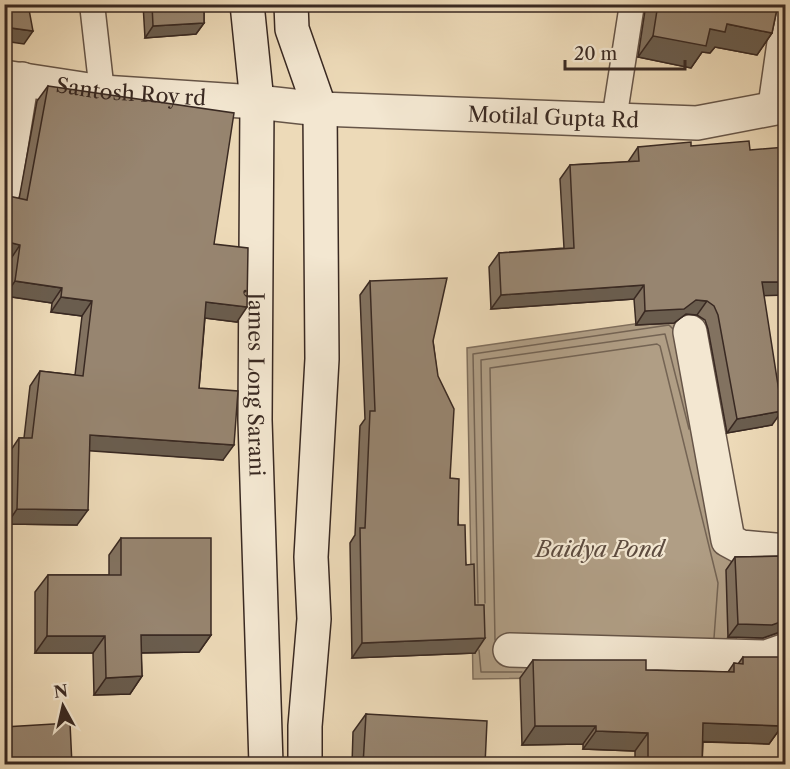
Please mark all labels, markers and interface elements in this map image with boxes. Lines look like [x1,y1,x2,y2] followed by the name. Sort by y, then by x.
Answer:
[565,33,685,71] scale bar
[574,43,618,65] text: 20 m
[54,72,207,111] street label: Santosh Roy rd
[467,101,640,133] street label: Motilal Gupta Rd
[243,290,270,477] street label: James Long Sarani
[534,536,666,563] water label: Baidya Pond
[33,676,93,736] north arrow
[53,680,69,702] text: N

